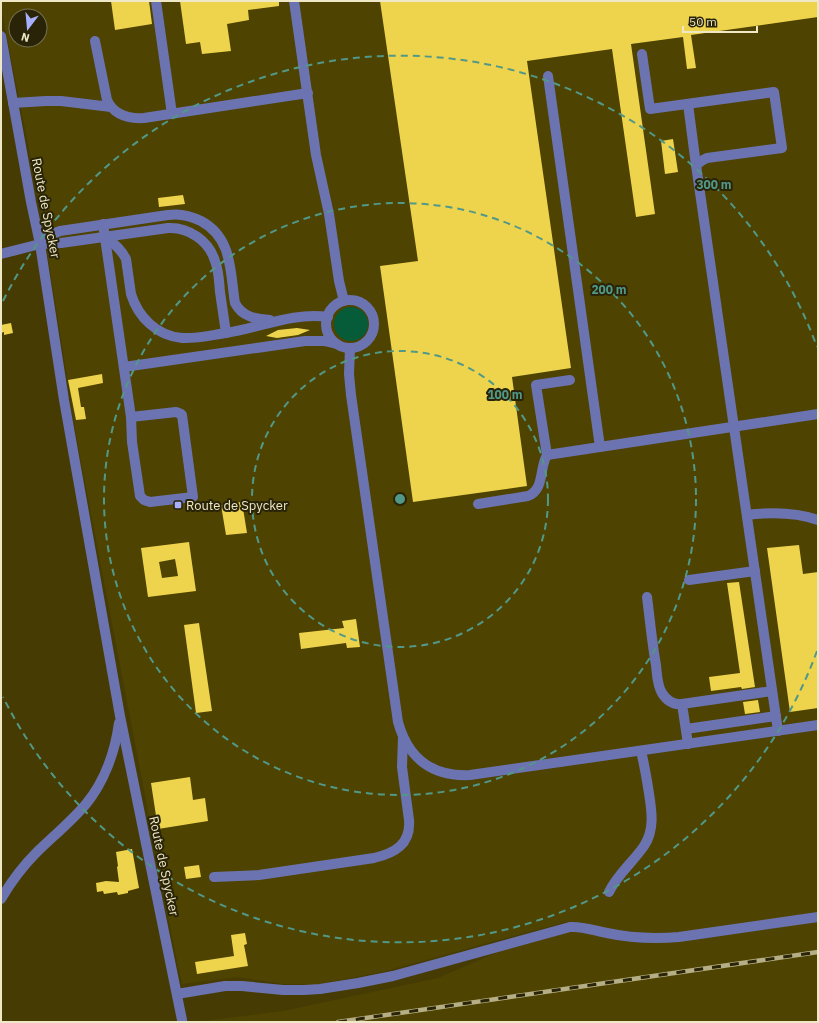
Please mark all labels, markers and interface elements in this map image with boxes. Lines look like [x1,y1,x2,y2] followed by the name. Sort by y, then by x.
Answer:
[8,8,48,48] north arrow
[683,8,757,34] scale bar
[689,14,717,29] text: 50 m
[19,30,31,45] text: N
[28,156,64,260] street label: Route de Spycker
[696,177,732,192] text: 300 m
[591,282,627,297] text: 200 m
[487,387,523,402] text: 100 m
[393,492,407,506] centre of rings
[186,497,288,514] place label: Route de Spycker
[173,500,183,510] marker: Route de Spycker
[145,814,183,918] street label: Route de Spycker

